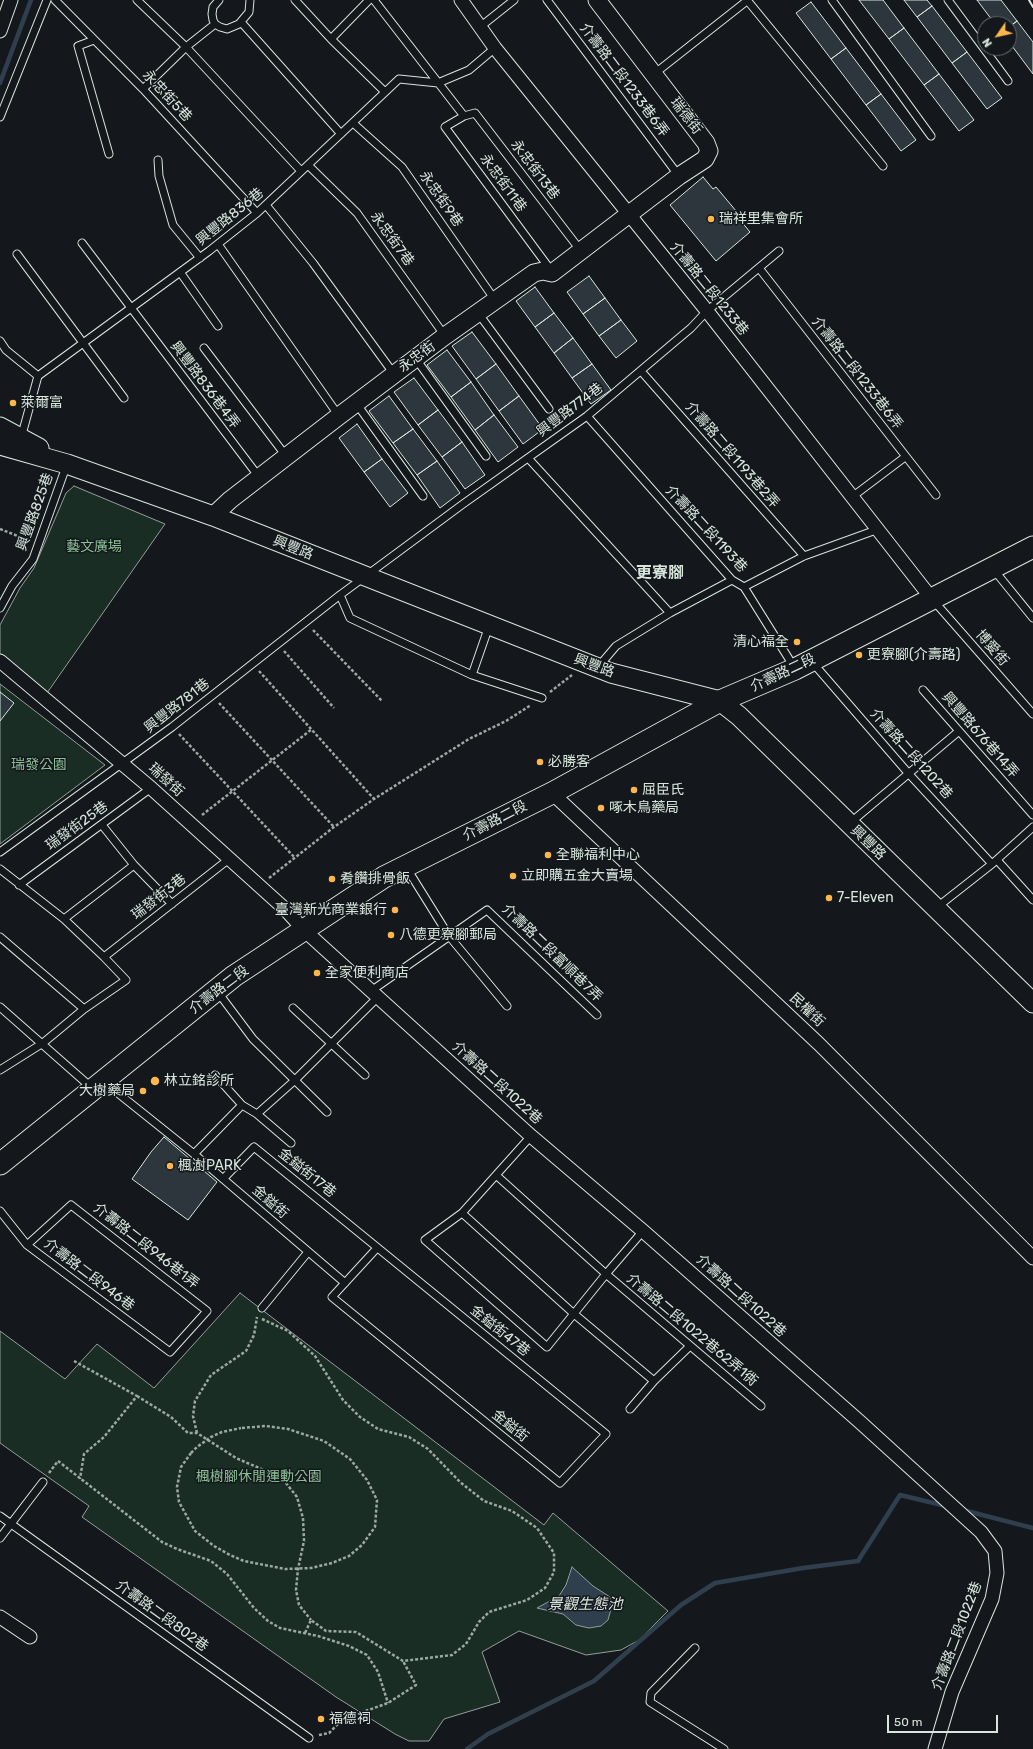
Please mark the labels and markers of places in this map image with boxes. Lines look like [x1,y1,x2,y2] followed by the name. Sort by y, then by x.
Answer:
[719,211,803,227] place label: 瑞祥里集會所
[706,214,716,224] marker: 瑞祥里集會所
[21,395,63,411] place label: 萊爾富
[8,398,18,408] marker: 萊爾富
[733,634,789,650] place label: 清心福全
[792,637,802,647] marker: 清心福全
[867,647,960,663] place label: 更寮腳(介壽路)
[854,650,864,660] marker: 更寮腳(介壽路)
[548,754,590,770] place label: 必勝客
[535,757,545,767] marker: 必勝客
[642,782,684,798] place label: 屈臣氏
[629,785,639,795] marker: 屈臣氏
[609,800,679,816] place label: 啄木鳥藥局
[596,803,606,813] marker: 啄木鳥藥局
[556,847,640,863] place label: 全聯福利中心
[543,850,553,860] marker: 全聯福利中心
[521,868,633,884] place label: 立即購五金大賣場
[340,871,410,887] place label: 肴饡排骨飯
[508,871,518,881] marker: 立即購五金大賣場
[327,874,337,884] marker: 肴饡排骨飯
[837,890,894,906] place label: 7-Eleven
[824,893,834,903] marker: 7-Eleven
[275,902,387,918] place label: 臺灣新光商業銀行
[390,905,400,915] marker: 臺灣新光商業銀行
[399,927,497,943] place label: 八德更寮腳郵局
[386,930,396,940] marker: 八德更寮腳郵局
[325,965,409,981] place label: 全家便利商店
[312,968,322,978] marker: 全家便利商店
[164,1073,234,1089] place label: 林立銘診所
[149,1075,161,1087] marker: 林立銘診所
[79,1083,135,1099] place label: 大樹藥局
[138,1086,148,1096] marker: 大樹藥局
[178,1158,241,1174] place label: 楓澍PARK
[165,1161,175,1171] marker: 楓澍PARK
[329,1711,371,1727] place label: 福德祠
[316,1714,326,1724] marker: 福德祠

